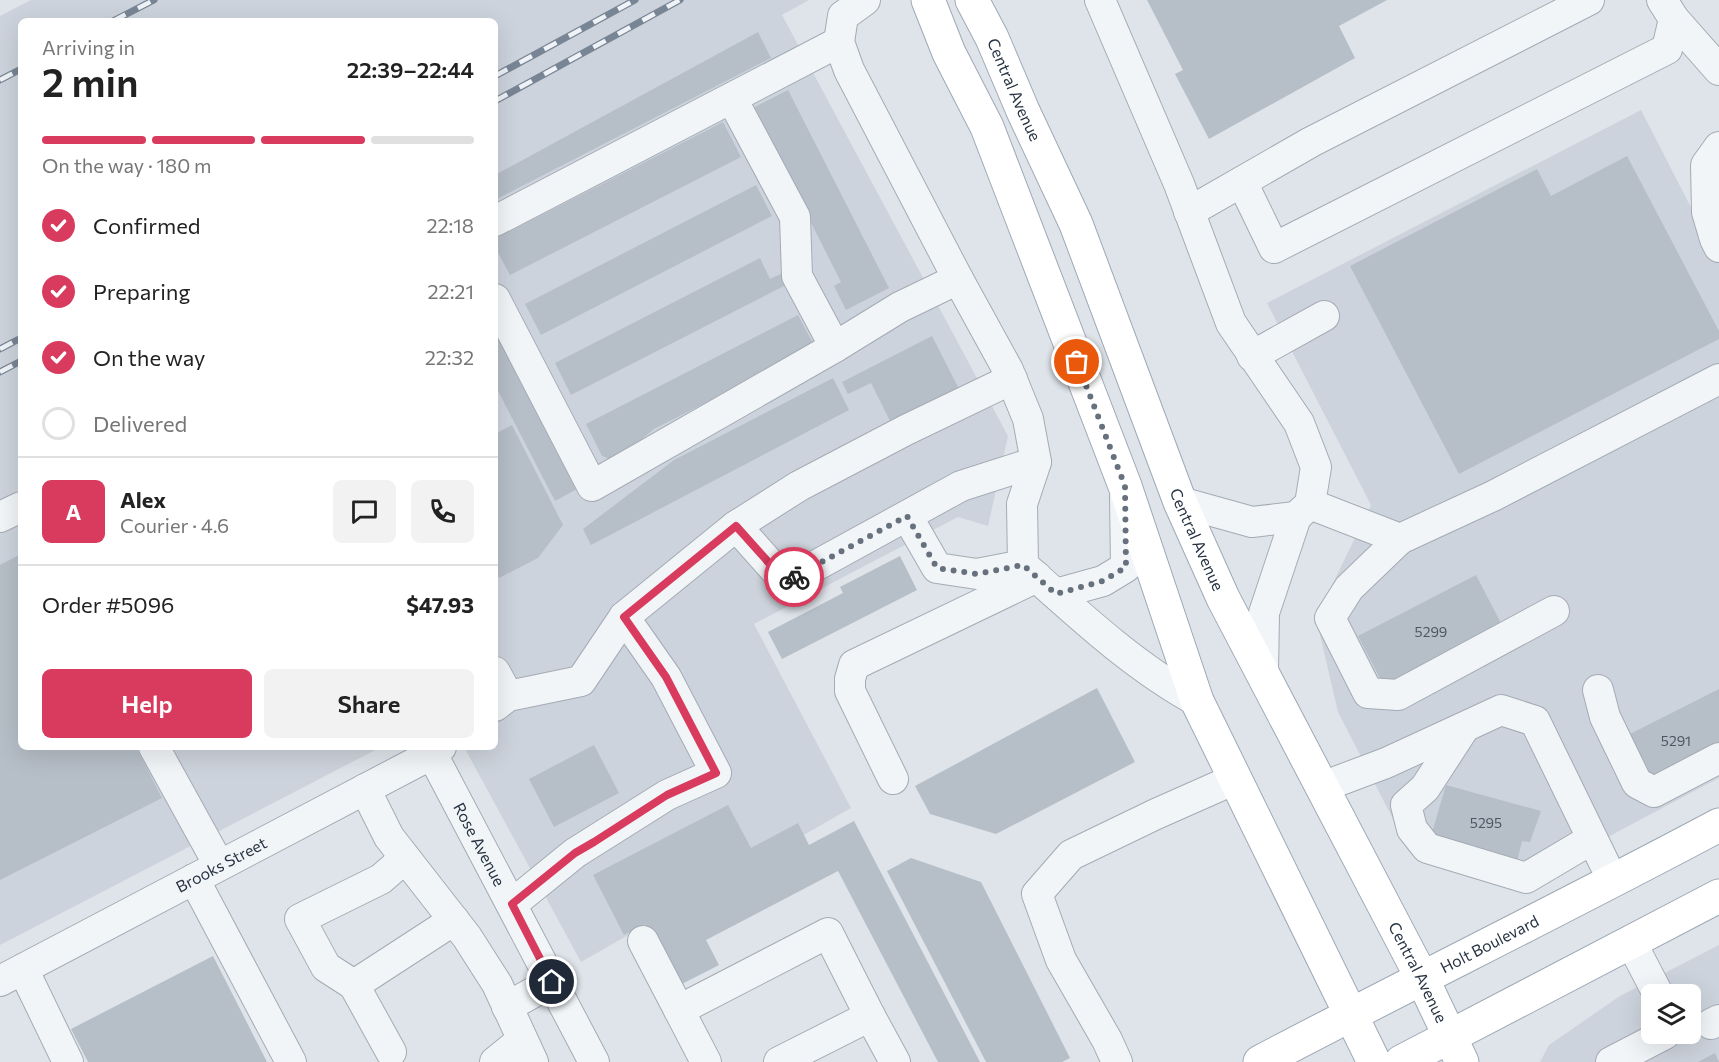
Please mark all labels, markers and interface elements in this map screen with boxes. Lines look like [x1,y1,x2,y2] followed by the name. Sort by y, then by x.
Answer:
[42,35,135,59] text: Arriving in
[984,35,1046,144] street label: Central Avenue
[347,56,474,83] text: 22:39–22:44
[42,57,139,105] text: 2 min
[42,153,211,177] text: On the way · 180 m
[42,209,75,242] icon: check
[93,212,200,239] text: Confirmed
[426,213,474,237] text: 22:18
[42,275,75,308] icon: check
[93,278,190,305] text: Preparing
[427,279,474,303] text: 22:21
[1051,336,1102,387] pin
[42,341,75,374] icon: check
[93,344,205,371] text: On the way
[425,345,474,369] text: 22:32
[1060,345,1093,378] icon: bag
[93,410,187,437] text: Delivered
[333,480,396,543] button: chat
[411,480,474,543] button: phone
[1167,485,1228,594] street label: Central Avenue
[120,486,166,513] text: Alex
[66,498,81,525] text: A
[120,513,229,537] text: Courier · 4.6
[764,547,824,607] courier
[778,561,811,594] icon: bike
[42,591,174,618] text: Order #5096
[406,591,474,618] text: $47.93
[1415,623,1447,640] house number: 5299
[42,669,252,738] button: Help
[264,669,474,738] button: Share
[1661,732,1691,749] house number: 5291
[450,799,510,889] street label: Rose Avenue
[1470,814,1502,831] house number: 5295
[172,832,270,896] street label: Brooks Street
[1437,910,1542,977] street label: Holt Boulevard
[1385,918,1452,1025] street label: Central Avenue
[526,956,577,1007] pin
[535,965,568,998] icon: home
[1641,984,1701,1044] map controls
[1641,984,1701,1044] button: layers

